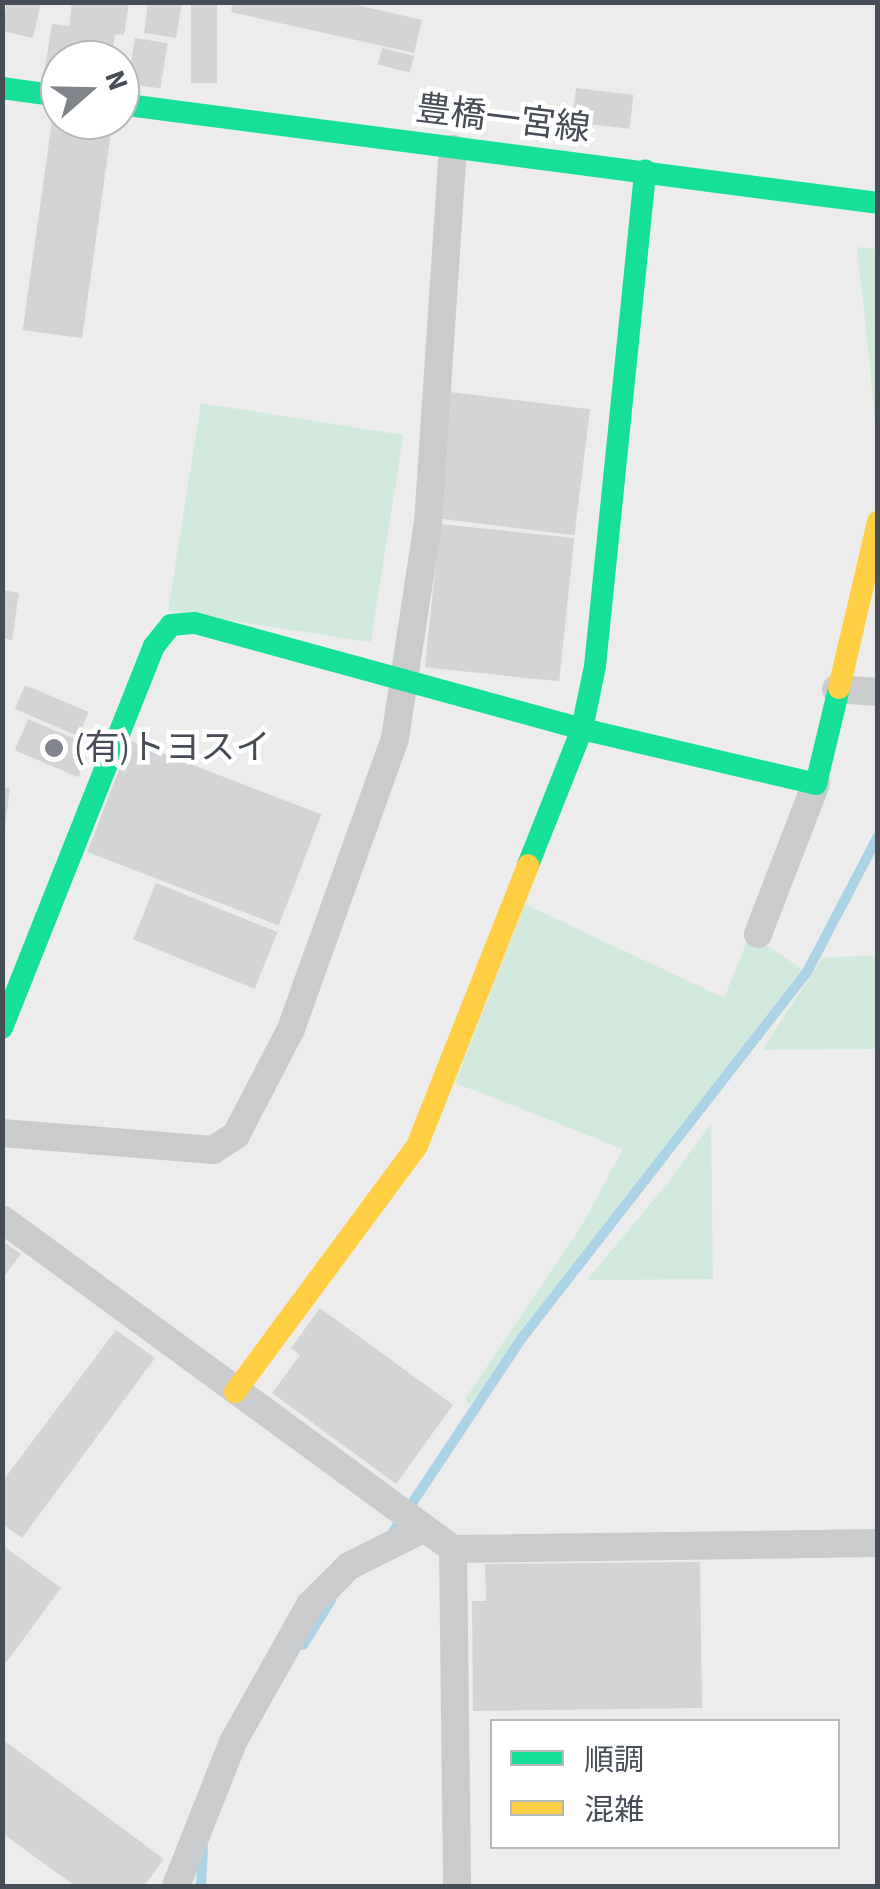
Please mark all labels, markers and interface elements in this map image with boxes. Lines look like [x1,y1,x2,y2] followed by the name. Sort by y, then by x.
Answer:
[40,40,140,140] north arrow
[94,65,138,96] text: N
[414,87,592,151] street label: 豊橋一宮線
[74,727,270,769] place label: (有)トヨスイ
[43,737,65,759] marker: (有)トヨスイ
[490,1719,840,1849] legend
[584,1739,644,1782] text: 順調
[584,1789,644,1832] text: 混雑

